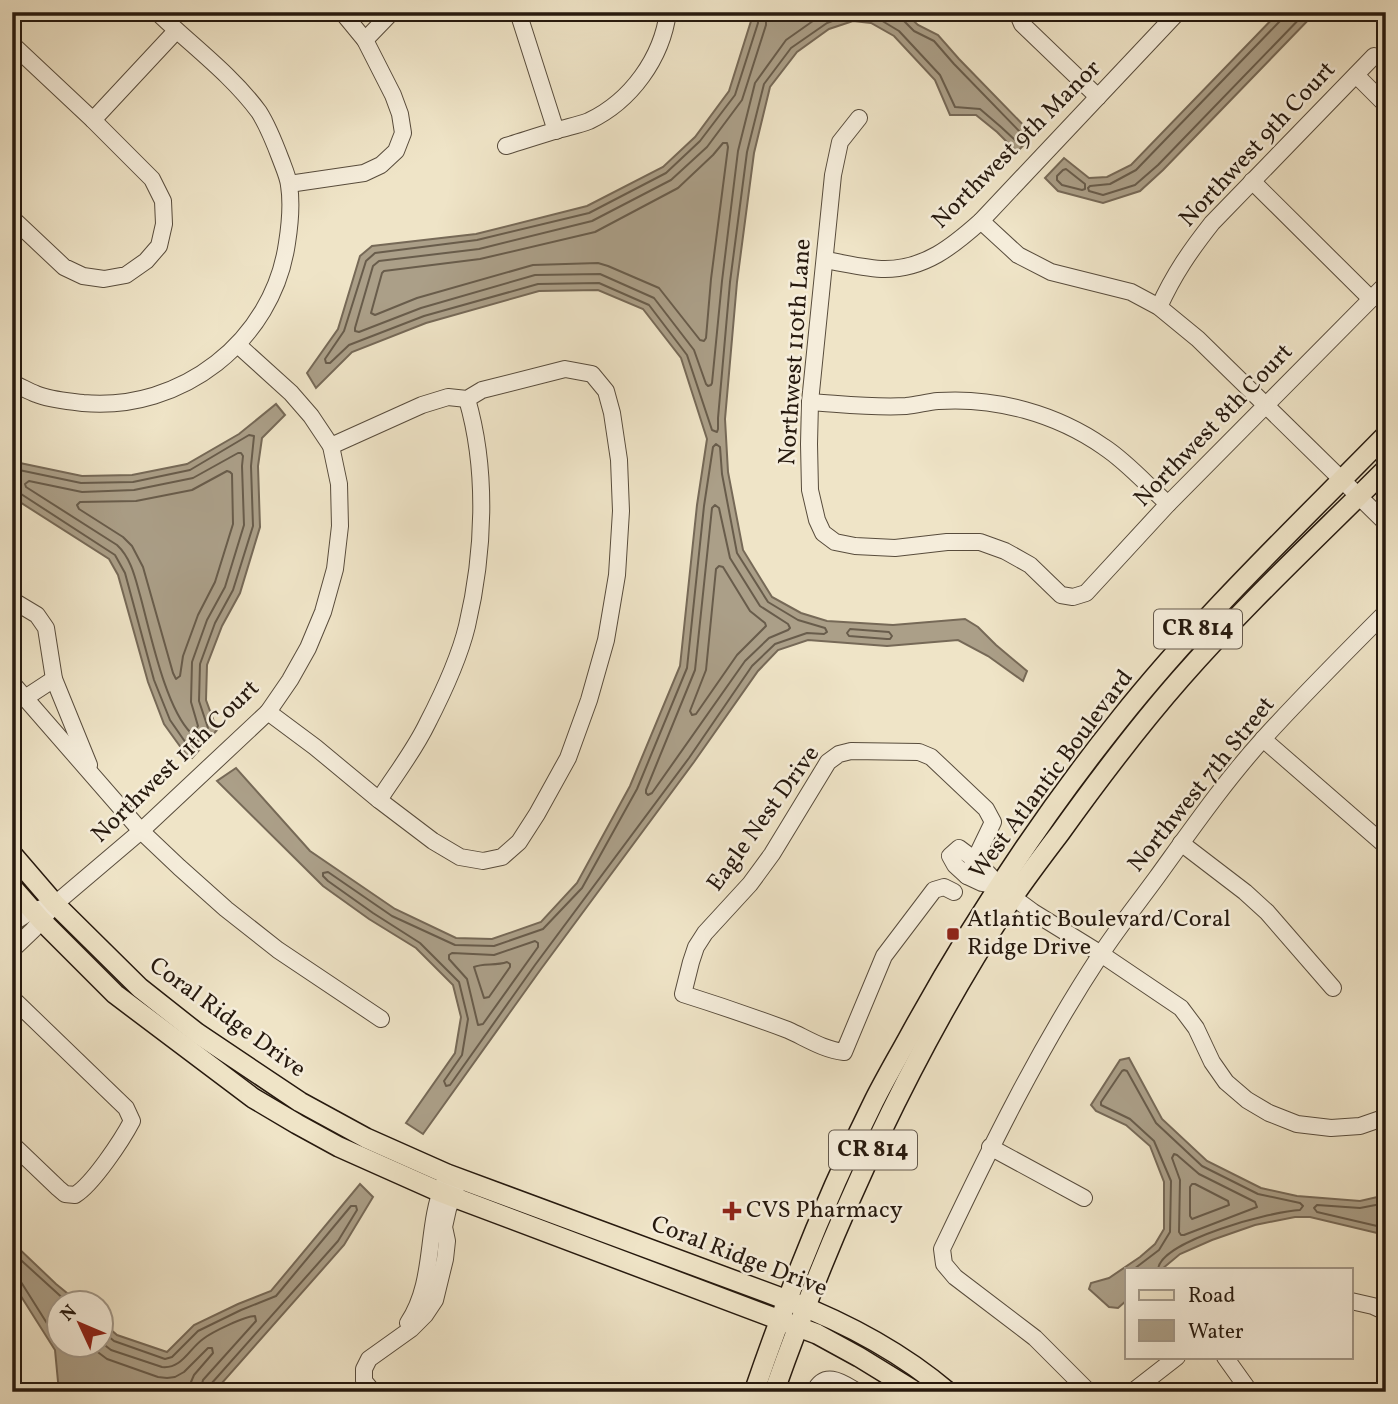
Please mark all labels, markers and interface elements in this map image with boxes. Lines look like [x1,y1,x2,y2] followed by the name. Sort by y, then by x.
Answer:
[925,53,1109,237] street label: Northwest 9th Manor
[1172,54,1344,236] street label: Northwest 9th Court
[771,237,821,467] street label: Northwest 110th Lane
[1127,337,1301,515] street label: Northwest 8th Court
[1154,610,1242,649] road number: CR 814
[962,663,1142,887] street label: West Atlantic Boulevard
[84,673,268,851] street label: Northwest 11th Court
[1120,690,1284,880] street label: Northwest 7th Street
[699,739,829,899] street label: Eagle Nest Drive
[967,903,1231,965] place label: Atlantic Boulevard/Coral Ridge Drive
[945,926,961,942] marker: Atlantic Boulevard/Coral Ridge Drive
[142,949,312,1087] street label: Coral Ridge Drive
[829,1130,917,1170] road number: CR 814
[746,1194,903,1228] place label: CVS Pharmacy
[724,1203,740,1219] marker: CVS Pharmacy
[646,1208,832,1306] street label: Coral Ridge Drive
[1125,1268,1352,1358] legend
[1188,1282,1235,1311] text: Road
[46,1288,116,1358] north arrow
[55,1299,83,1328] text: N
[1188,1318,1244,1347] text: Water

